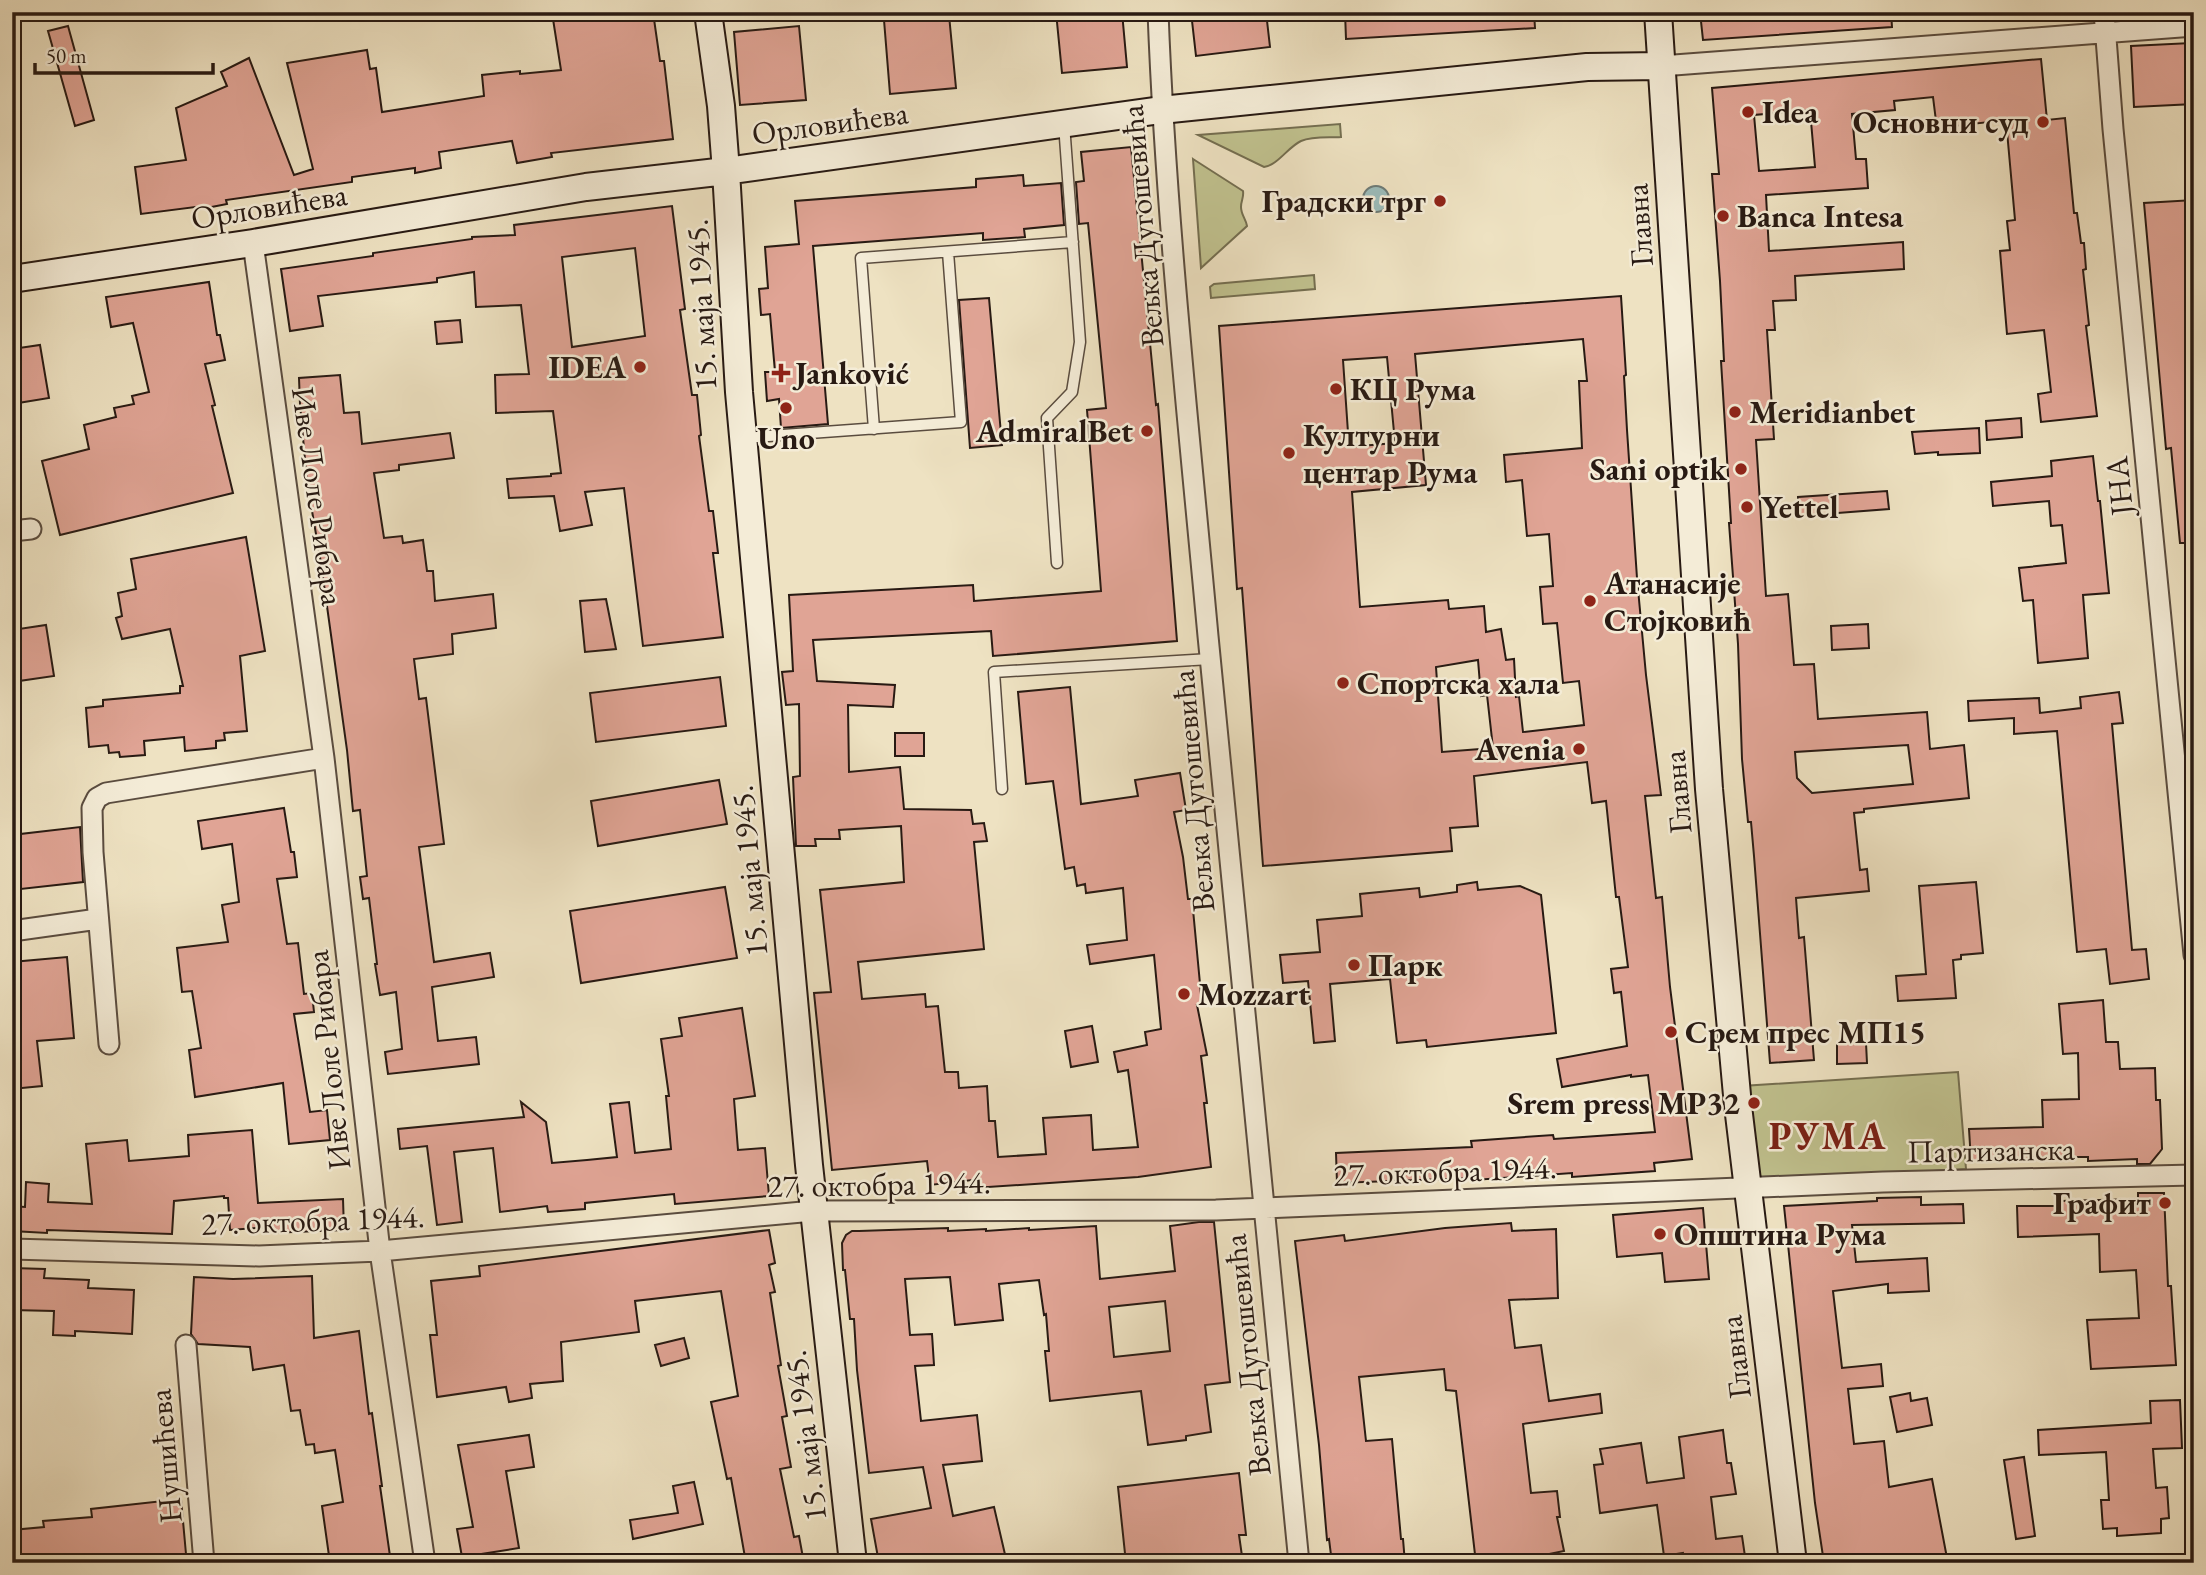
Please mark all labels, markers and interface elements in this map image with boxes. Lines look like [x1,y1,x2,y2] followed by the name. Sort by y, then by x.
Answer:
[35,32,214,76] scale bar
[46,42,87,69] text: 50 m
[749,91,911,155] street label: Орловићева
[1762,91,1819,133] place label: Idea
[1853,101,2029,143] place label: Основни суд
[1110,103,1174,349] street label: Вељка Дугошевића
[1740,104,1756,120] marker: Idea
[2035,114,2051,130] marker: Основни суд
[188,173,350,239] street label: Орловићева
[1261,180,1426,222] place label: Градски трг
[1615,182,1663,268] street label: Главна
[1432,193,1448,209] marker: Градски трг
[1737,195,1905,237] place label: Banca Intesa
[1715,208,1731,224] marker: Banca Intesa
[676,218,726,392] street label: 15. маја 1945.
[548,346,627,388] place label: IDEA
[792,352,909,394] place label: Janković
[632,359,648,375] marker: IDEA
[773,365,789,381] marker: Janković
[1350,368,1477,410] place label: КЦ Рума
[1328,381,1344,397] marker: КЦ Рума
[282,384,354,608] street label: Иве Лоле Рибара
[1749,391,1915,433] place label: Meridianbet
[778,400,794,416] marker: Uno
[1727,404,1743,420] marker: Meridianbet
[975,410,1133,452] place label: AdmiralBet
[1303,414,1479,493] place label: Културни центар Рума
[757,417,815,459] place label: Uno
[1139,423,1155,439] marker: AdmiralBet
[1281,445,1297,461] marker: Културни центар Рума
[1590,448,1728,490] place label: Sani optik
[2095,454,2143,520] street label: ЈНА
[1733,461,1749,477] marker: Sani optik
[1761,486,1839,528] place label: Yettel
[1739,499,1755,515] marker: Yettel
[1603,562,1751,641] place label: Атанасије Стојковић
[1582,593,1598,609] marker: Атанасије Стојковић
[1357,662,1561,704] place label: Спортска хала
[1161,668,1225,914] street label: Вељка Дугошевића
[1335,675,1351,691] marker: Спортска хала
[1474,728,1566,770] place label: Avenia
[1571,741,1587,757] marker: Avenia
[1652,748,1702,835] street label: Главна
[721,783,777,959] street label: 15. маја 1945.
[1368,944,1443,986] place label: Парк
[296,948,360,1172] street label: Иве Лоле Рибара
[1346,957,1362,973] marker: Парк
[1198,973,1310,1015] place label: Mozzart
[1176,986,1192,1002] marker: Mozzart
[1685,1011,1926,1053] place label: Срем прес МП15
[1663,1024,1679,1040] marker: Срем прес МП15
[1508,1082,1740,1124] place label: Srem press MP32
[1746,1095,1762,1111] marker: Srem press MP32
[1769,1111,1887,1160] district label: РУМА
[1907,1128,2075,1172] street label: Партизанска
[1333,1146,1557,1196] street label: 27. октобра 1944.
[767,1161,991,1207] street label: 27. октобра 1944.
[2053,1182,2152,1224] place label: Графит
[201,1195,425,1245] street label: 27. октобра 1944.
[2157,1195,2173,1211] marker: Графит
[1674,1213,1887,1255] place label: Општина Рума
[1652,1226,1668,1242] marker: Општина Рума
[1213,1232,1281,1478] street label: Вељка Дугошевића
[1709,1313,1761,1401] street label: Главна
[774,1348,836,1524] street label: 15. маја 1945.
[138,1387,192,1525] street label: Нушићева

